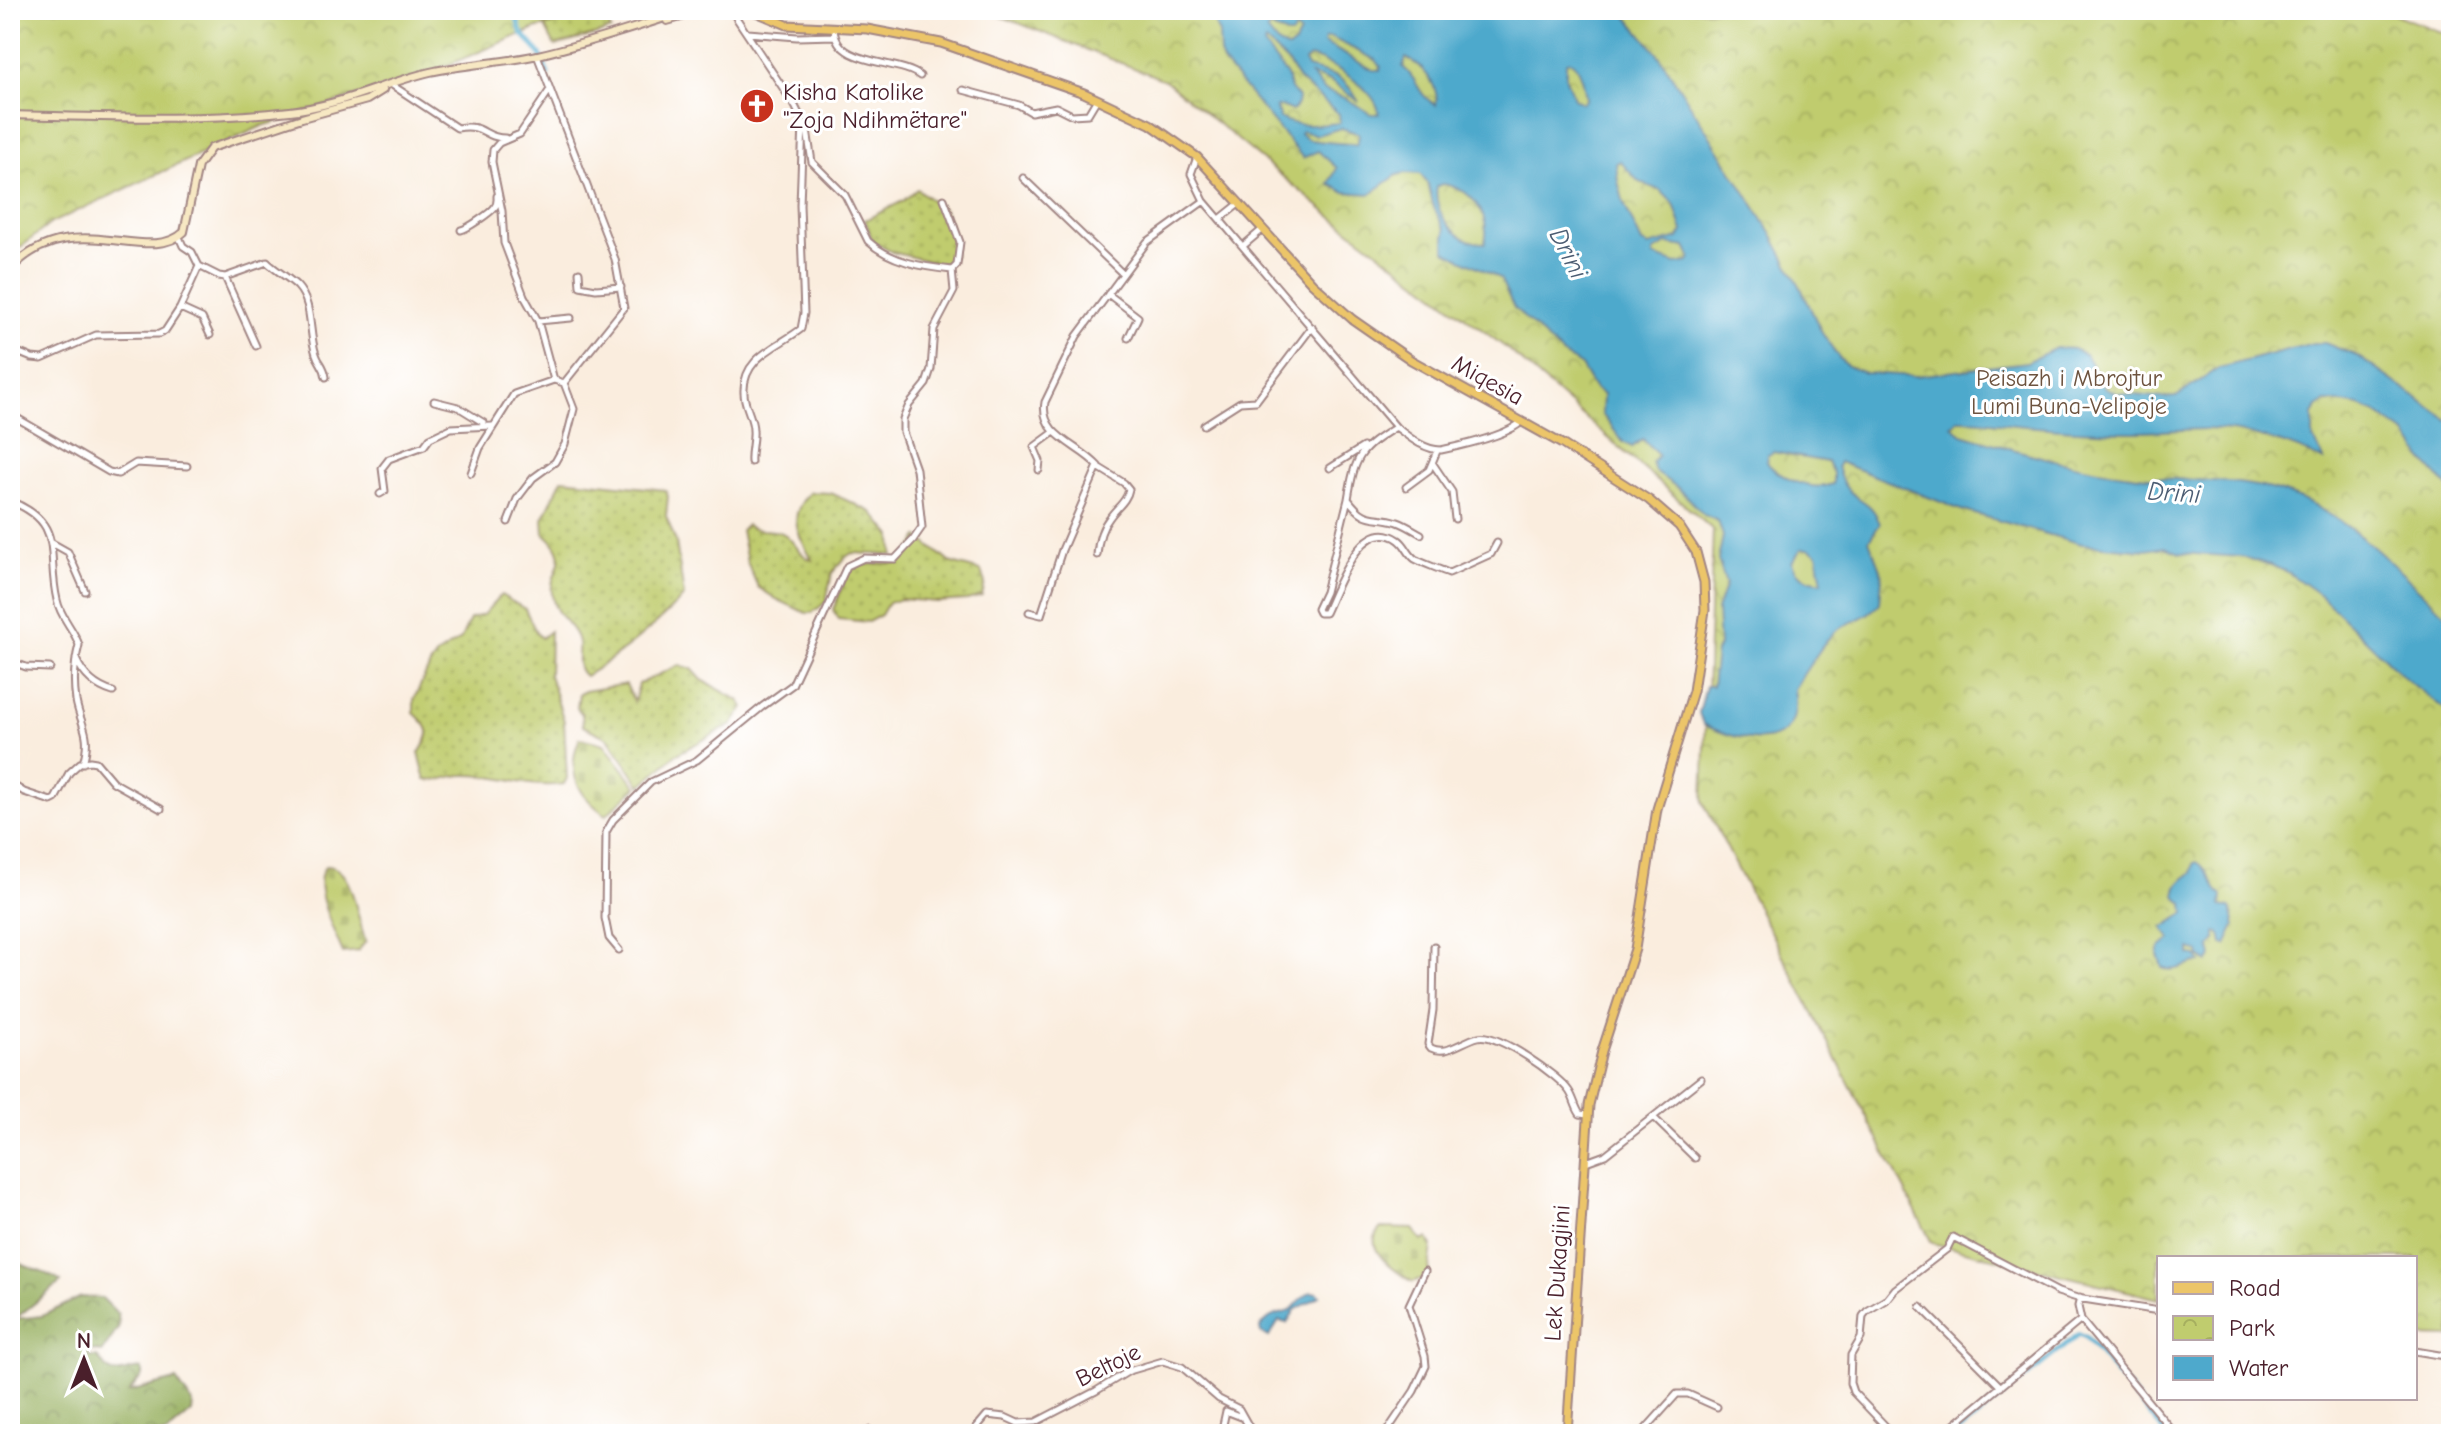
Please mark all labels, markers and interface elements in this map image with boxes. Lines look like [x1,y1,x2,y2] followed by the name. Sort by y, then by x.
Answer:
[783,78,967,134] place label: Kisha Katolike "Zoja Ndihmëtare"
[738,87,776,125] church icon: Kisha Katolike "Zoja Ndihmëtare"
[1543,223,1594,285] water label: Drini
[1447,349,1529,411] street label: Miqesia
[1971,364,2167,420] park label: Peisazh i Mbrojtur Lumi Buna-Velipoje
[2147,476,2202,510] water label: Drini
[1538,1204,1576,1342] street label: Lek Dukagjini
[2157,1256,2417,1400] legend
[2229,1274,2281,1302] text: Road
[2229,1314,2275,1342] text: Park
[44,1320,124,1400] north arrow
[77,1328,91,1354] text: N
[1071,1337,1145,1393] street label: Beltoje
[2229,1354,2289,1382] text: Water

